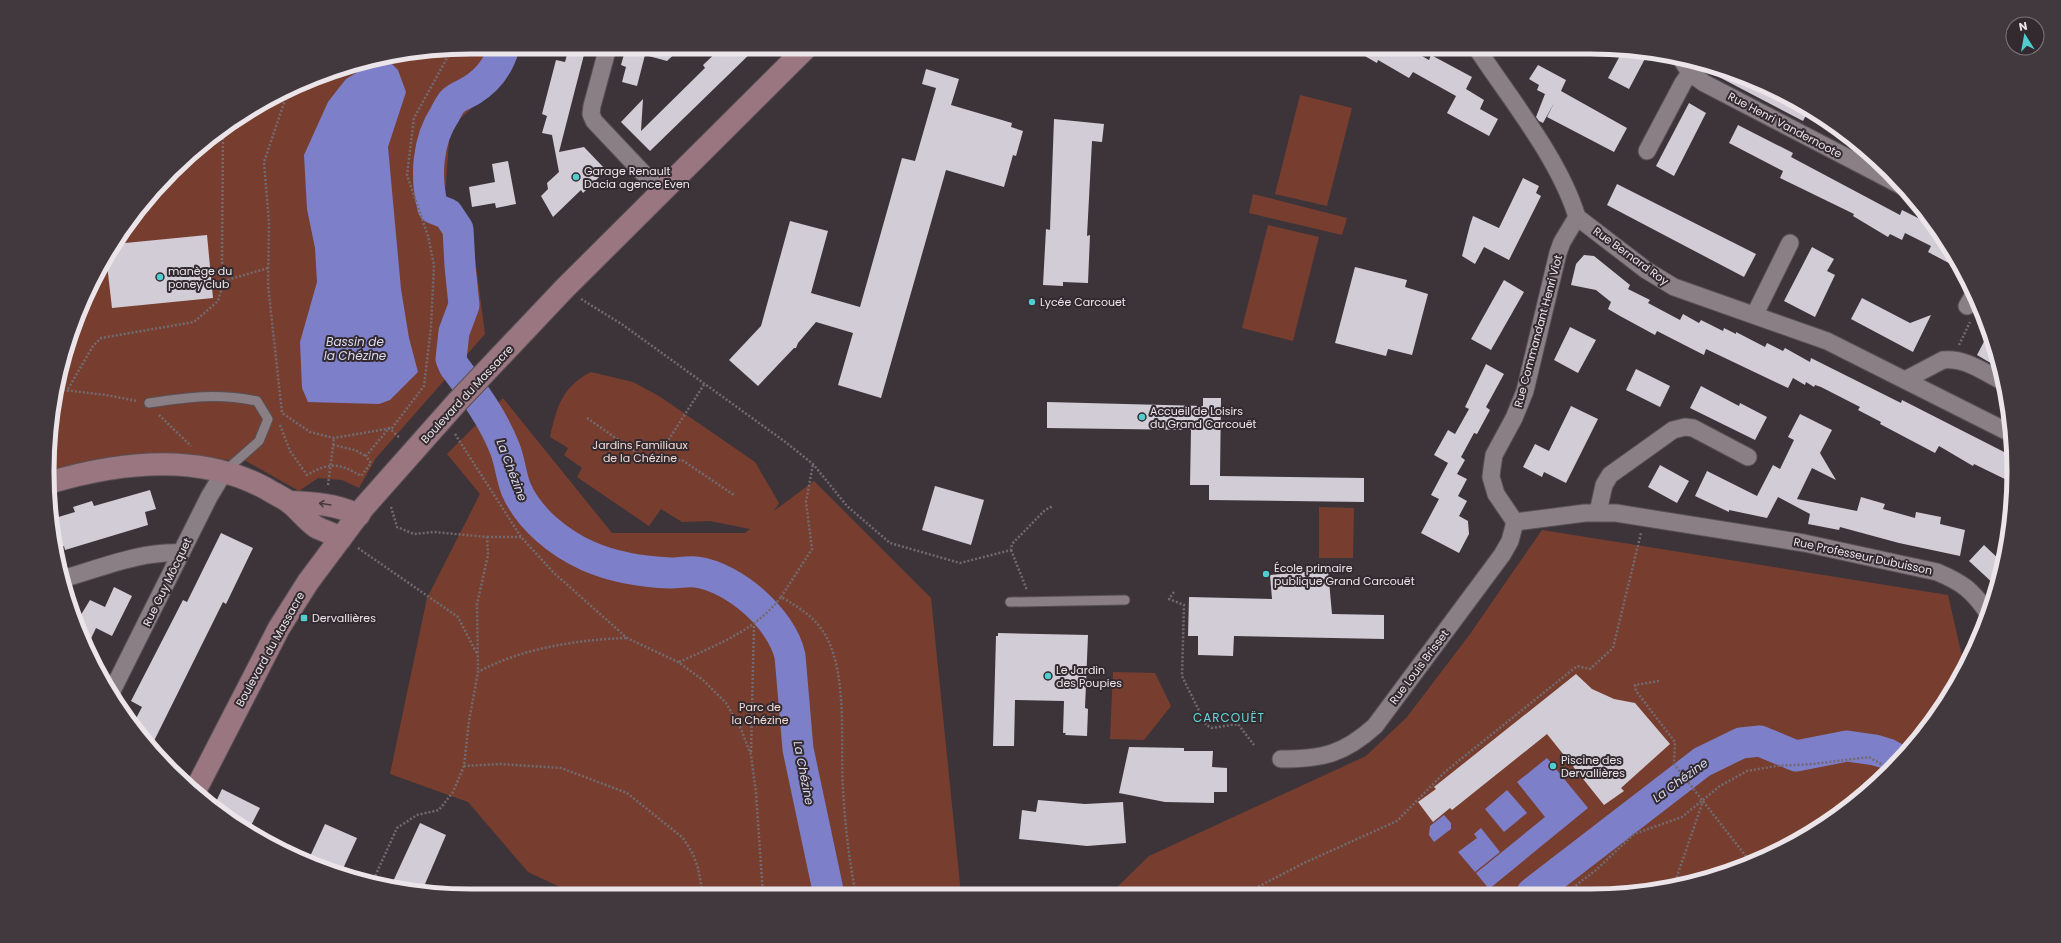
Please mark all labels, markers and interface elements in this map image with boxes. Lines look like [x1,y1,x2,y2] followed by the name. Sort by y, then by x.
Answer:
[2005,16,2045,56] north arrow
[2018,18,2029,35] text: N
[1725,88,1845,162] street label: Rue Henri Vandernoote
[584,163,690,192] place label: Garage Renault Dacia agence Even
[571,172,581,182] marker: Garage Renault Dacia agence Even
[1590,223,1673,289] street label: Rue Bernard Roy
[1510,253,1566,409] street label: Rue Commandant Henri Viot
[168,263,232,292] place label: manège du poney club
[155,272,165,282] marker: manège du poney club
[1040,294,1126,310] place label: Lycée Carcouet
[1027,297,1037,307] marker: Lycée Carcouet
[324,333,387,364] water label: Bassin de la Chézine
[417,341,517,447] street label: Boulevard du Massacre
[1150,403,1257,432] place label: Accueil de Loisirs du Grand Carcouët
[1137,412,1147,422] marker: Accueil de Loisirs du Grand Carcouët
[492,437,532,504] water label: La Chézine
[592,437,688,466] park label: Jardins Familiaux de la Chézine
[318,500,331,508] one-way arrow
[1792,533,1934,579] street label: Rue Professeur Dubuisson
[139,535,195,629] street label: Rue Guy Môcquet
[1274,560,1415,589] place label: École primaire publique Grand Carcouët
[1261,569,1271,579] marker: École primaire publique Grand Carcouët
[232,588,308,709] street label: Boulevard du Massacre
[312,610,376,626] place label: Dervallières
[299,613,309,623] marker: Dervallières
[1386,626,1452,708] street label: Rue Louis Brisset
[1056,662,1122,691] place label: Le Jardin des Poupies
[1043,671,1053,681] marker: Le Jardin des Poupies
[731,699,789,728] park label: Parc de la Chézine
[1193,709,1265,726] district label: CARCOUËT
[789,740,819,807] water label: La Chézine
[1561,752,1625,781] place label: Piscine des Dervallières
[1649,754,1712,806] water label: La Chézine
[1548,761,1558,771] marker: Piscine des Dervallières

